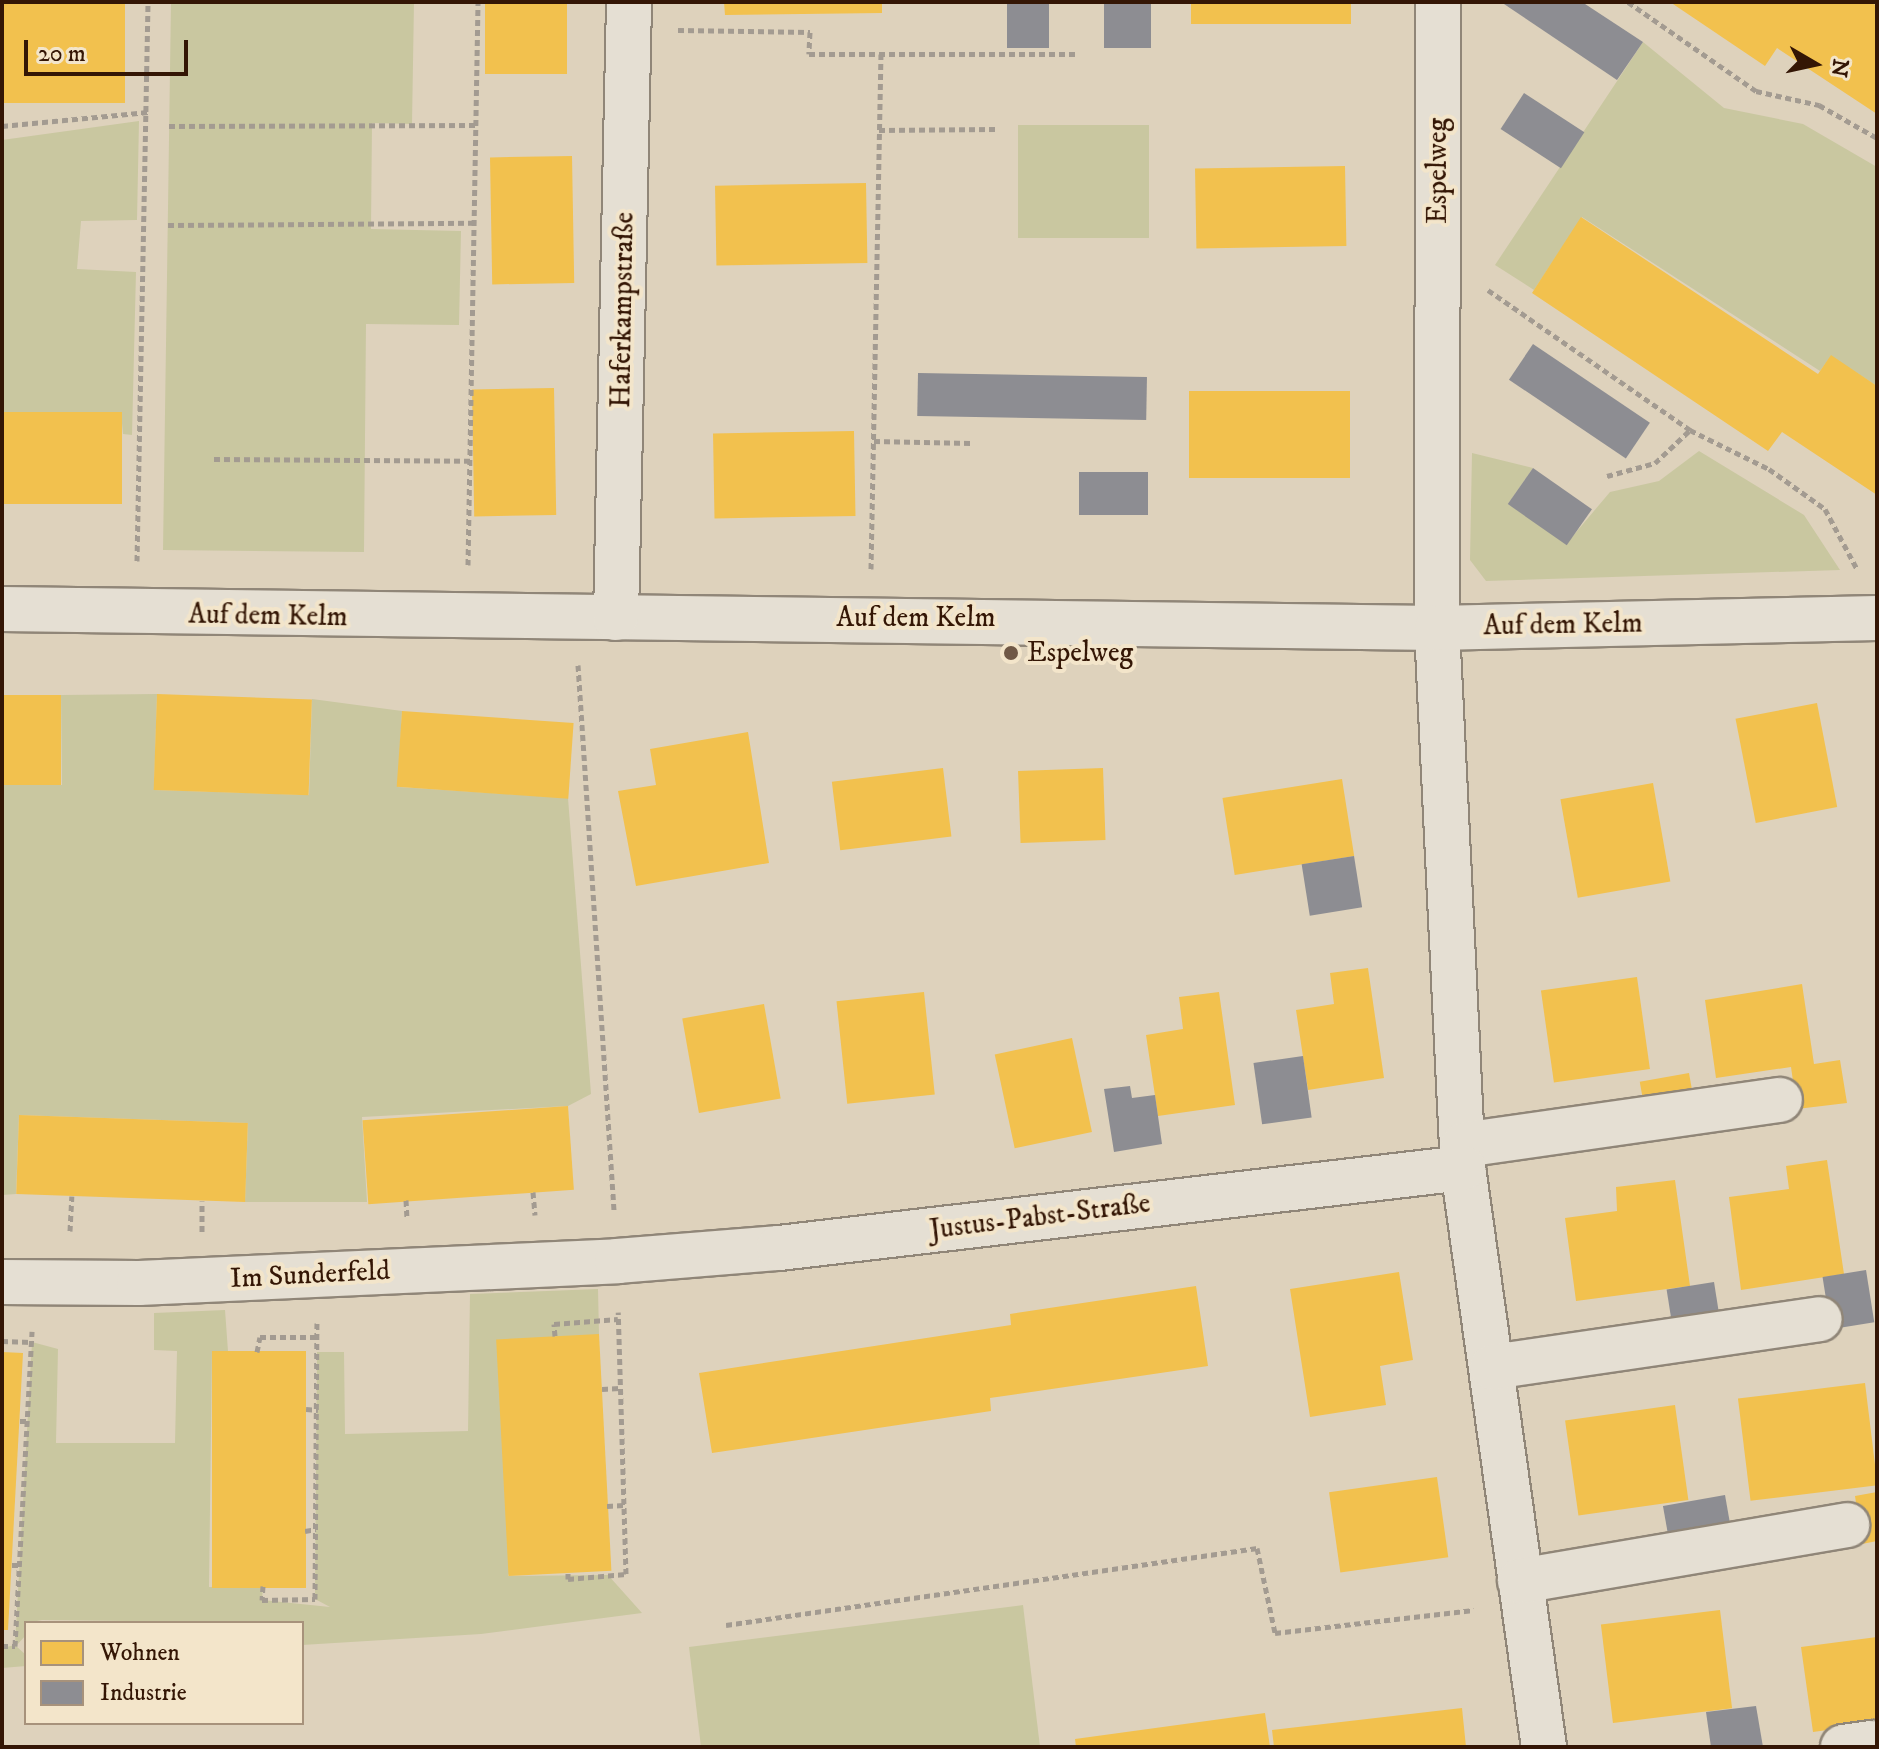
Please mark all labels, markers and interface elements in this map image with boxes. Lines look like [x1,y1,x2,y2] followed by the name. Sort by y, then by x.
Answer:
[28,24,192,74] scale bar
[1775,24,1855,104] north arrow
[38,39,86,69] text: 20 m
[1824,57,1854,79] text: N
[1421,118,1455,224] street label: Espelweg
[604,212,642,408] street label: Haferkampstraße
[188,598,348,634] street label: Auf dem Kelm
[836,601,996,635] street label: Auf dem Kelm
[1483,607,1643,643] street label: Auf dem Kelm
[1027,636,1133,670] place label: Espelweg
[1002,644,1020,662] marker: Espelweg
[928,1187,1152,1247] street label: Justus-Pabst-Straße
[229,1254,391,1296] street label: Im Sunderfeld
[24,1621,304,1725] legend
[100,1638,180,1668] text: Wohnen
[100,1678,187,1708] text: Industrie

